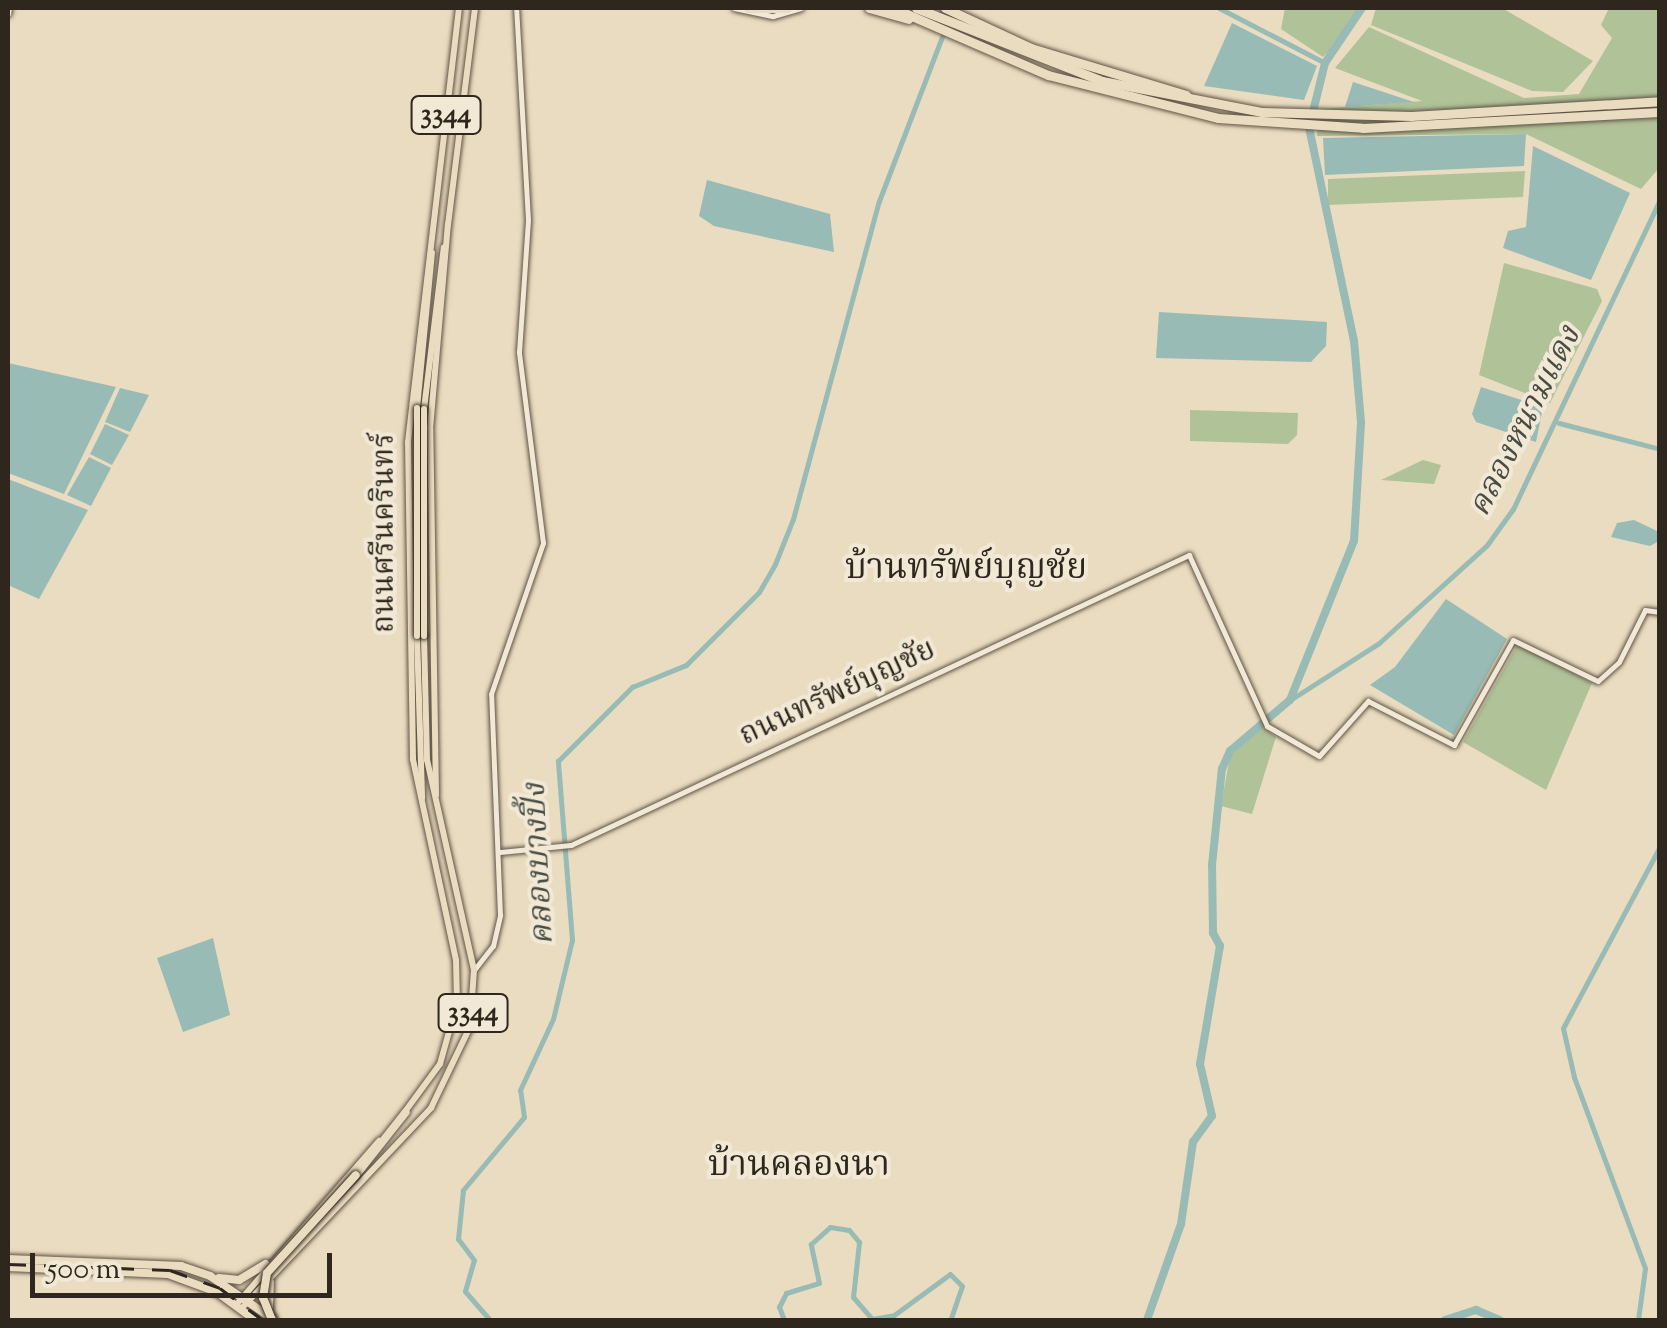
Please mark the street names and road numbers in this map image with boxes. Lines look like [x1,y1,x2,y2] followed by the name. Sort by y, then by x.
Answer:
[408,92,484,138] road number: 3344
[368,433,404,633] street label: ถนนศรีนครินทร์
[734,633,942,755] street label: ถนนทรัพย์บุญชัย
[436,990,510,1036] road number: 3344

